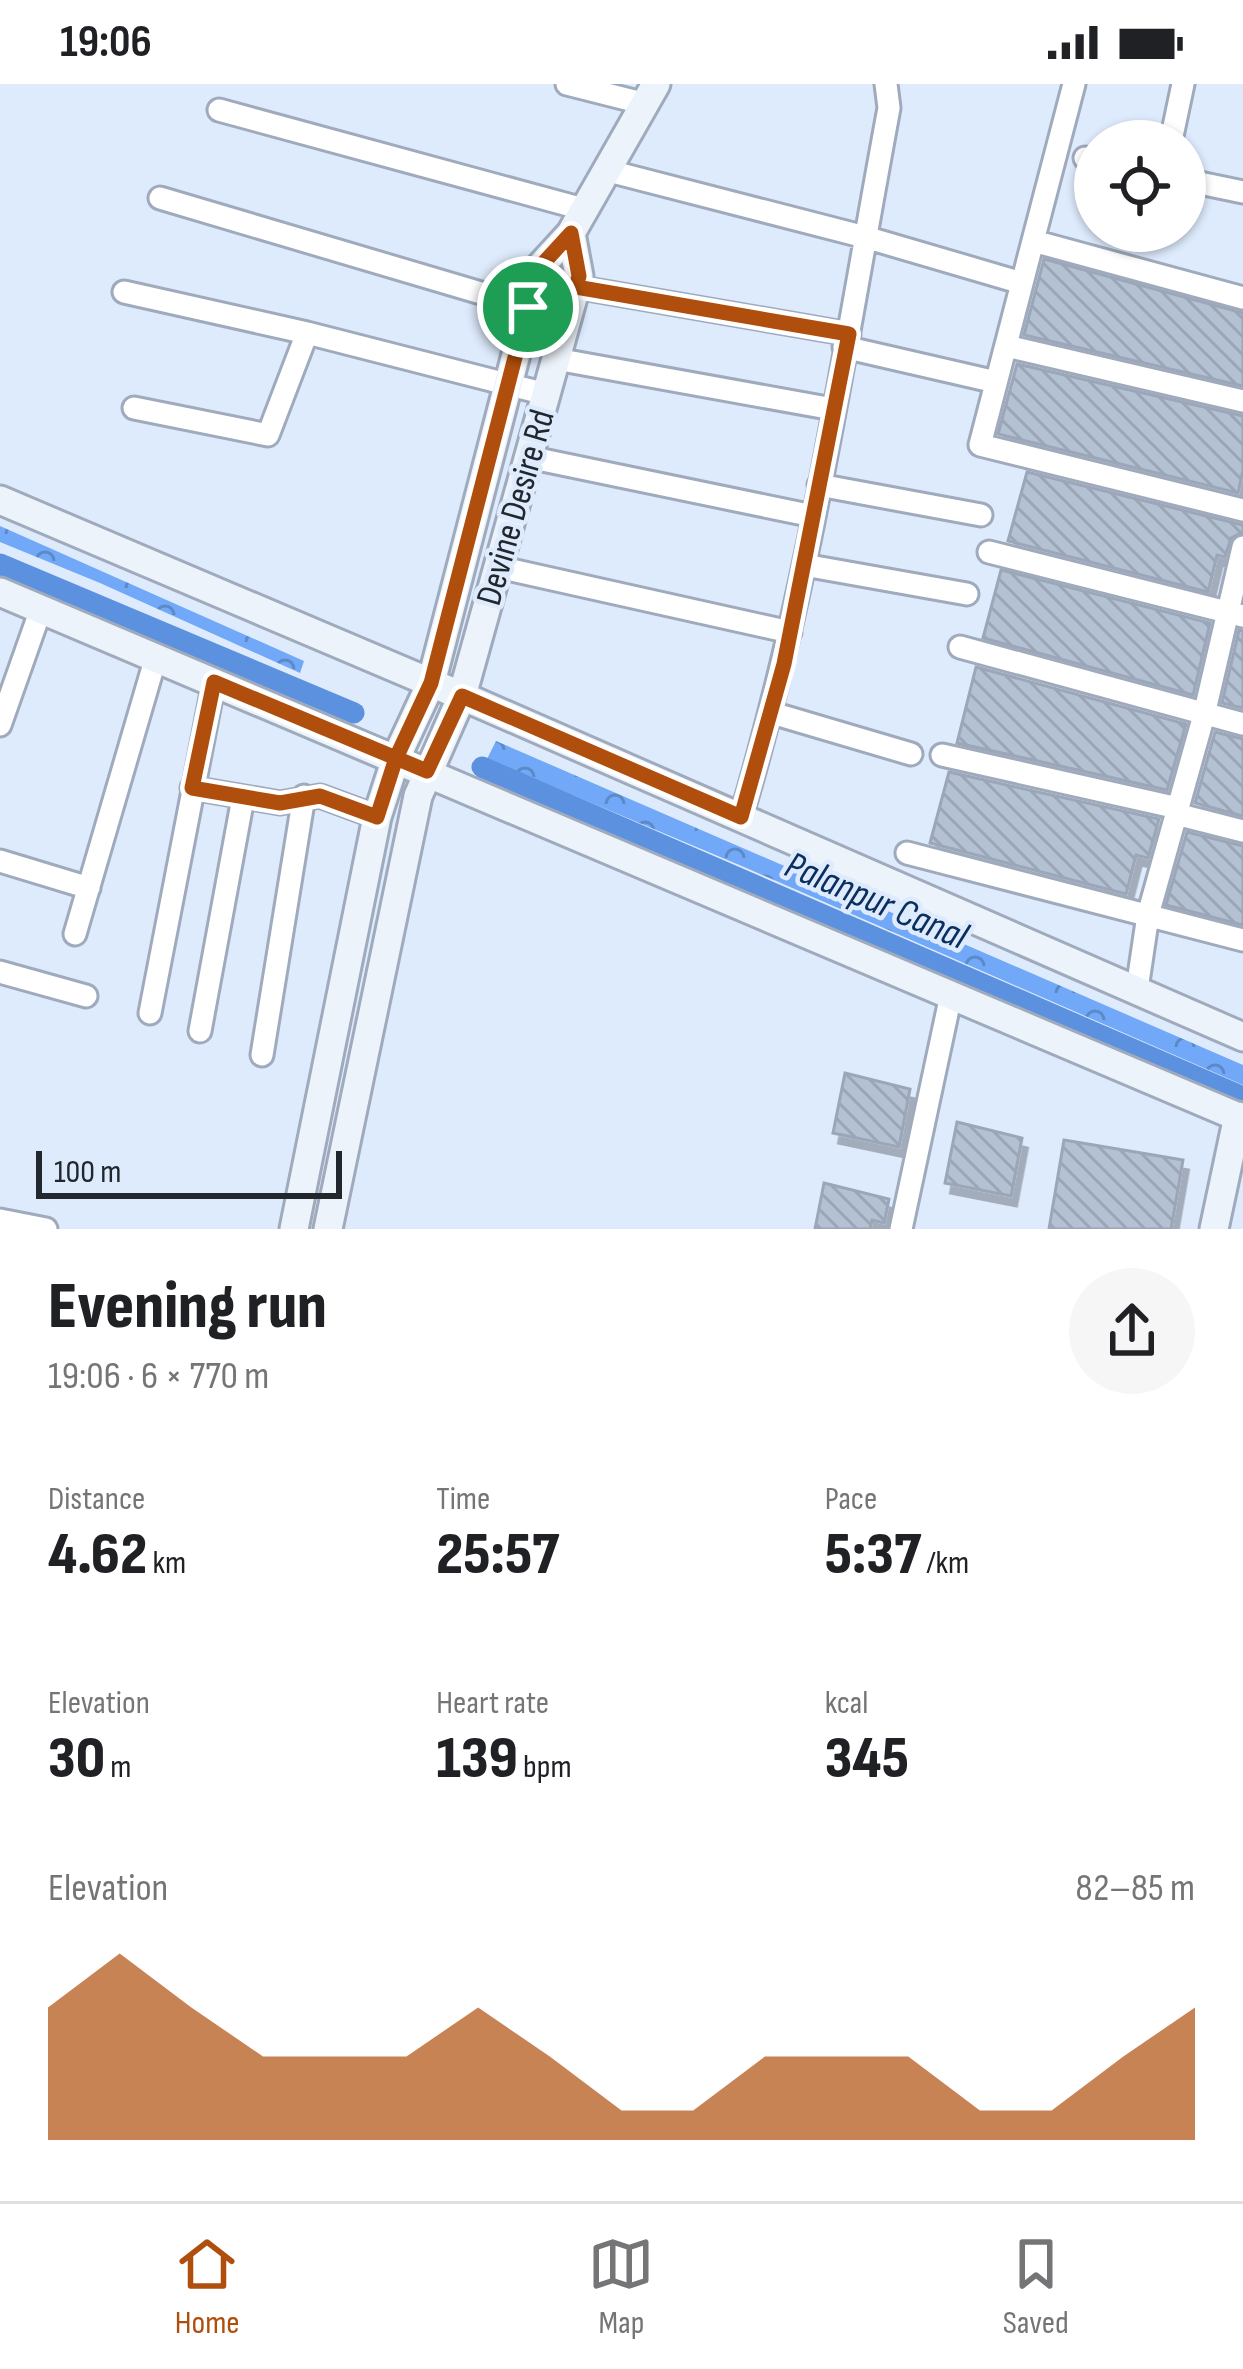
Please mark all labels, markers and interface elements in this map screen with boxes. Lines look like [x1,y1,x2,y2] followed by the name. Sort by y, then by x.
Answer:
[60,15,152,70] text: 19:06
[1074,120,1206,252] map controls
[1074,120,1206,252] button: locate
[477,256,579,358] pin
[495,274,561,340] icon: arrive
[468,405,565,610] street label: Devine Desire Rd
[778,842,975,961] water label: Palanpur Canal
[36,1145,342,1198] scale bar
[54,1152,121,1192] text: 100 m
[48,1268,327,1347] text: Evening run
[1069,1268,1195,1394] button: share
[48,1353,269,1400] text: 19:06 · 6 × 770 m
[48,1479,145,1519] text: Distance
[436,1479,490,1519] text: Time
[825,1479,877,1519] text: Pace
[48,1519,147,1591] text: 4.62
[436,1519,559,1591] text: 25:57
[825,1519,921,1591] text: 5:37
[147,1543,186,1583] text: km
[921,1543,969,1583] text: /km
[48,1683,150,1723] text: Elevation
[436,1683,549,1723] text: Heart rate
[825,1683,868,1723] text: kcal
[48,1723,105,1795] text: 30
[436,1723,518,1795] text: 139
[825,1723,909,1795] text: 345
[105,1747,132,1787] text: m
[518,1747,572,1787] text: bpm
[48,1865,168,1912] text: Elevation
[1076,1865,1195,1912] text: 82–85 m
[174,2231,240,2343] tab: Home
[588,2231,654,2343] tab: Map
[1003,2231,1069,2343] tab: Saved

